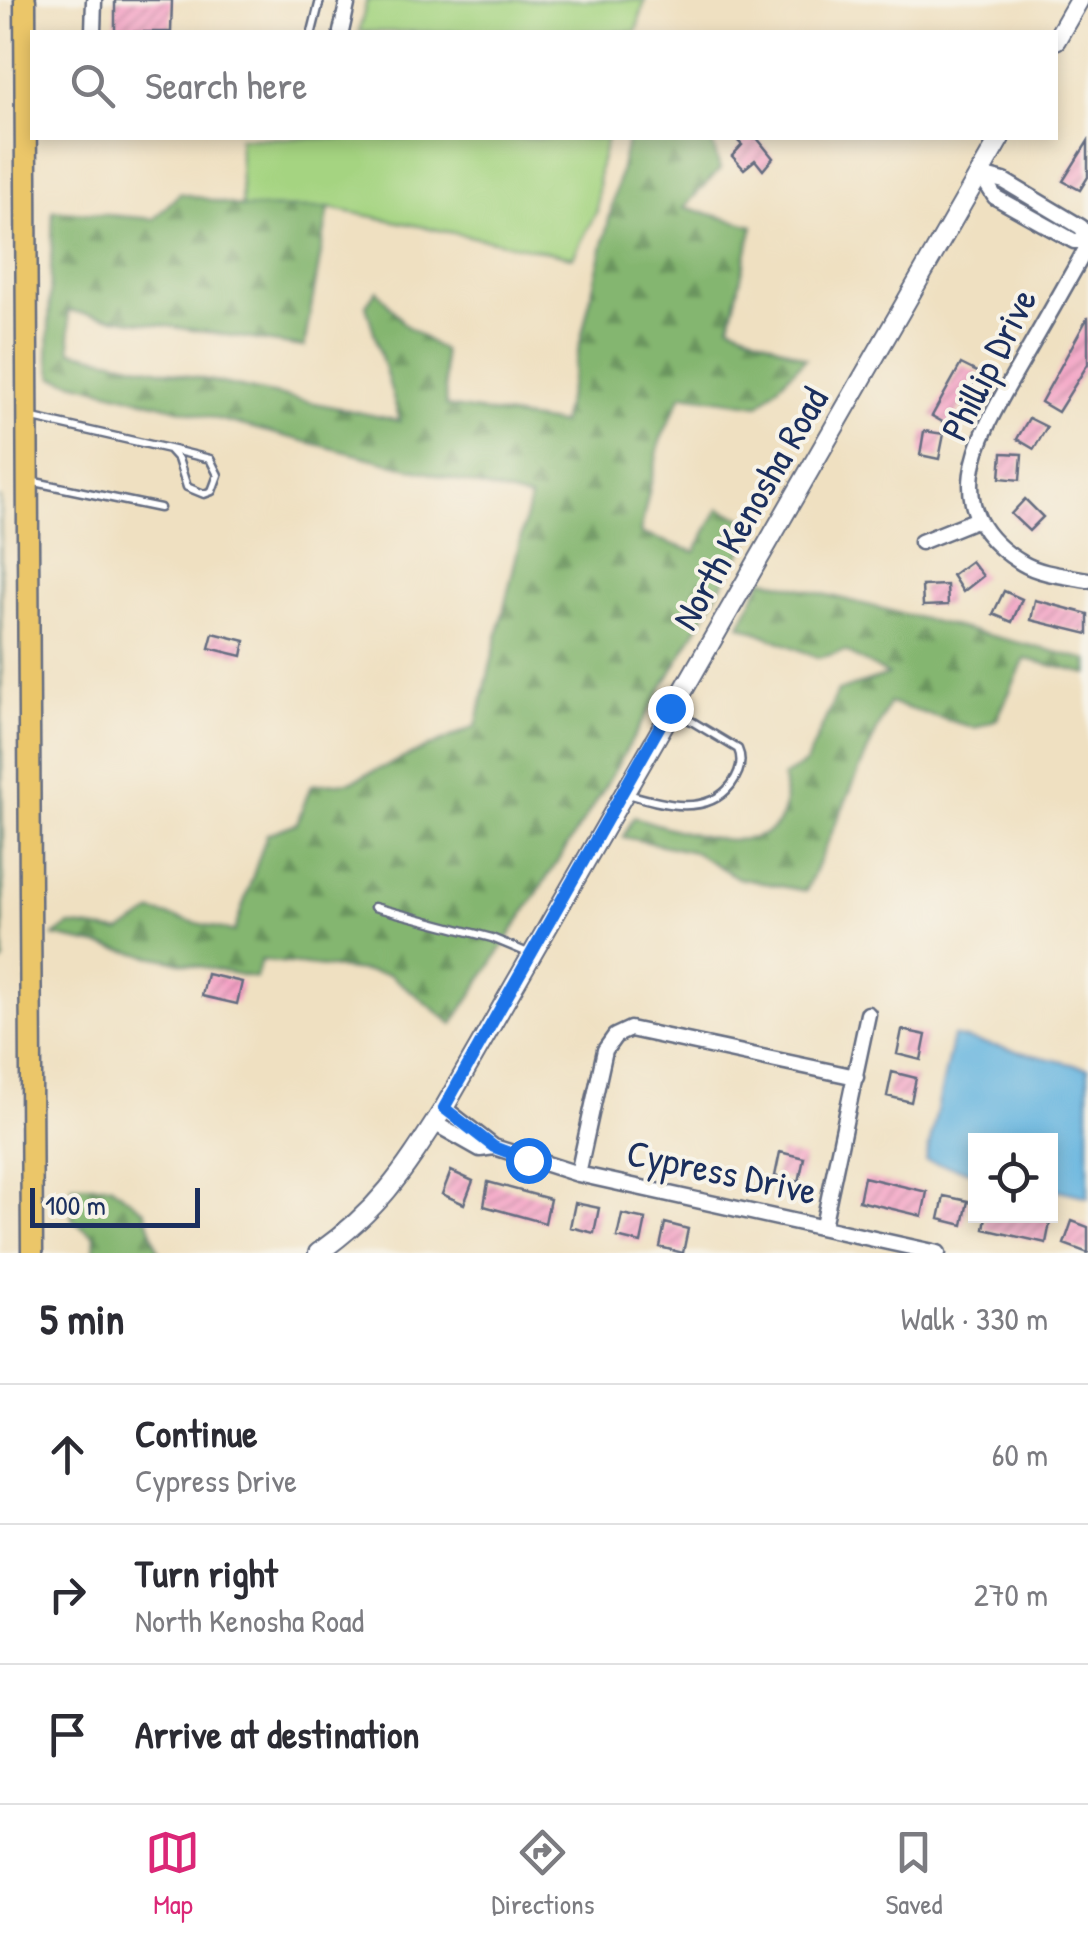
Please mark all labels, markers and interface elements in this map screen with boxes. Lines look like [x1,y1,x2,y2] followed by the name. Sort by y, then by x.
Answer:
[30,30,1058,140] search box
[65,58,120,113] icon: search
[145,59,307,111] text: Search here
[928,279,1048,449] street label: Phillip Drive
[658,377,840,639] street label: North Kenosha Road
[648,686,694,732] route end
[622,1126,822,1216] street label: Cypress Drive
[968,1133,1058,1223] map controls
[968,1133,1058,1223] button: locate
[506,1138,552,1184] route start
[30,1183,200,1228] scale bar
[45,1186,106,1224] text: 100 m
[40,1290,124,1347] text: 5 min
[901,1297,1048,1340] text: Walk · 330 m
[135,1407,257,1459] text: Continue
[40,1427,95,1482] icon: ahead
[992,1433,1048,1476] text: 60 m
[135,1459,297,1502] text: Cypress Drive
[135,1547,278,1599] text: Turn right
[40,1567,95,1622] icon: right
[974,1573,1048,1616] text: 270 m
[135,1599,364,1642] text: North Kenosha Road
[40,1707,95,1762] icon: arrive
[135,1708,419,1760] text: Arrive at destination
[145,1825,200,1923] tab: Map
[491,1825,594,1923] tab: Directions
[885,1825,943,1923] tab: Saved

